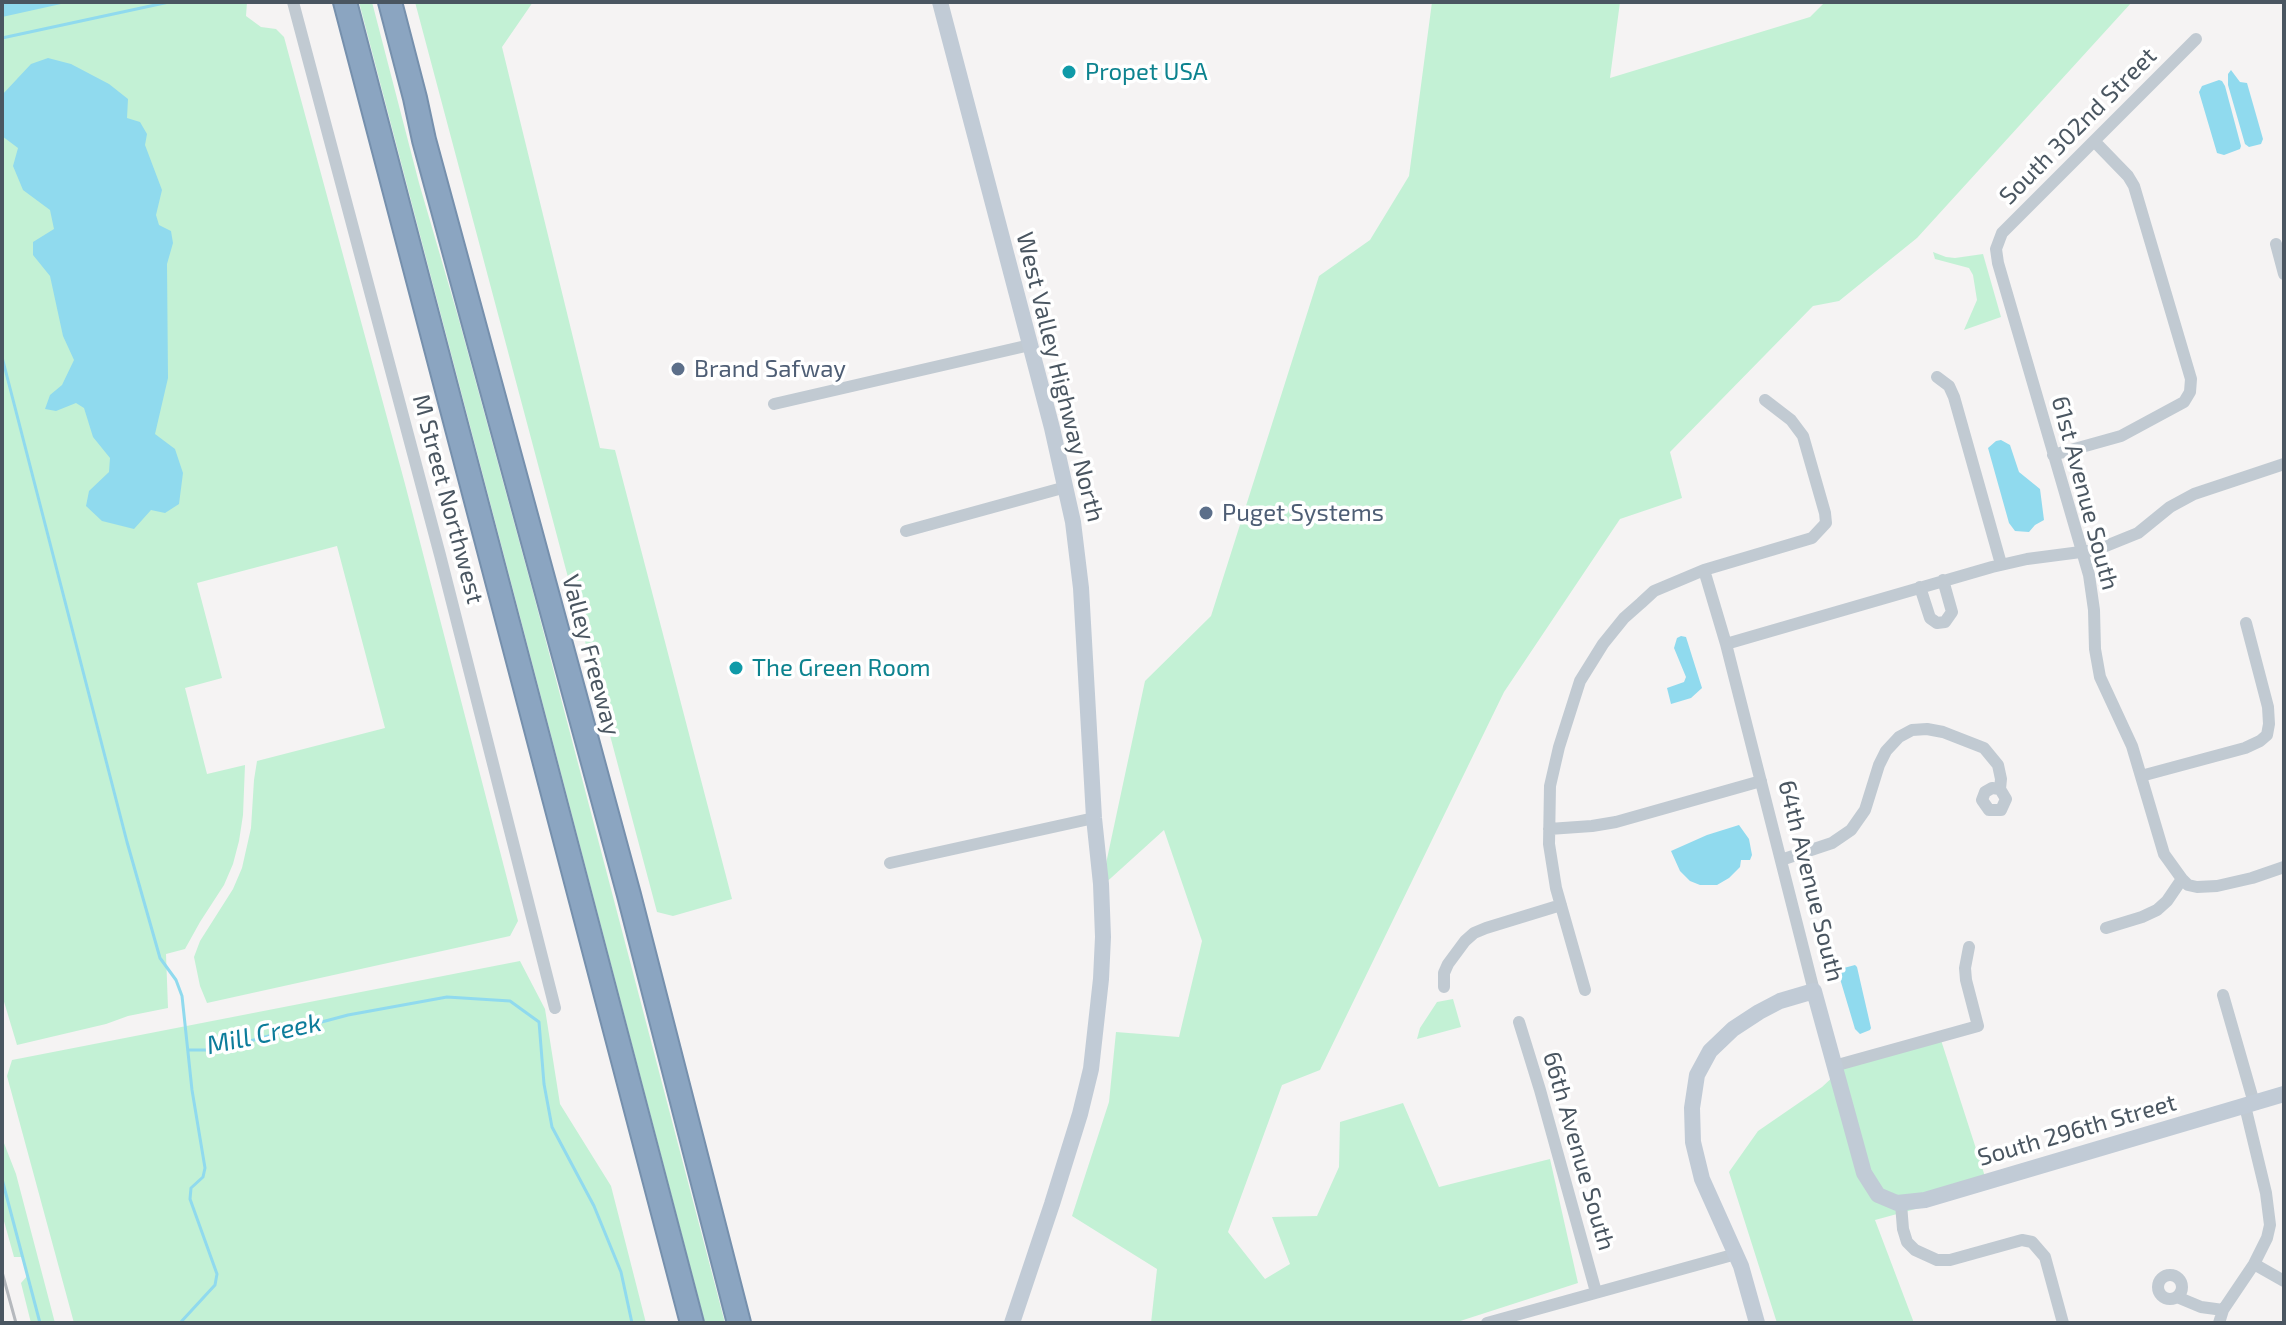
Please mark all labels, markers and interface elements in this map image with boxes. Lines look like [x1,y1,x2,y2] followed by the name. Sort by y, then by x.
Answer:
[1993,41,2163,211] street label: South 302nd Street
[1085,58,1208,86] place label: Propet USA
[1060,63,1078,81] marker: Propet USA
[1010,229,1110,525] street label: West Valley Highway North
[694,355,846,383] place label: Brand Safway
[669,360,687,378] marker: Brand Safway
[406,391,490,607] street label: M Street Northwest
[2045,393,2125,593] street label: 61st Avenue South
[1222,499,1384,527] place label: Puget Systems
[1197,504,1215,522] marker: Puget Systems
[556,571,626,739] street label: Valley Freeway
[752,654,931,682] place label: The Green Room
[727,659,745,677] marker: The Green Room
[1772,777,1850,985] street label: 64th Avenue South
[204,1007,324,1061] water label: Mill Creek
[1537,1048,1621,1254] street label: 66th Avenue South
[1974,1088,2180,1172] street label: South 296th Street

